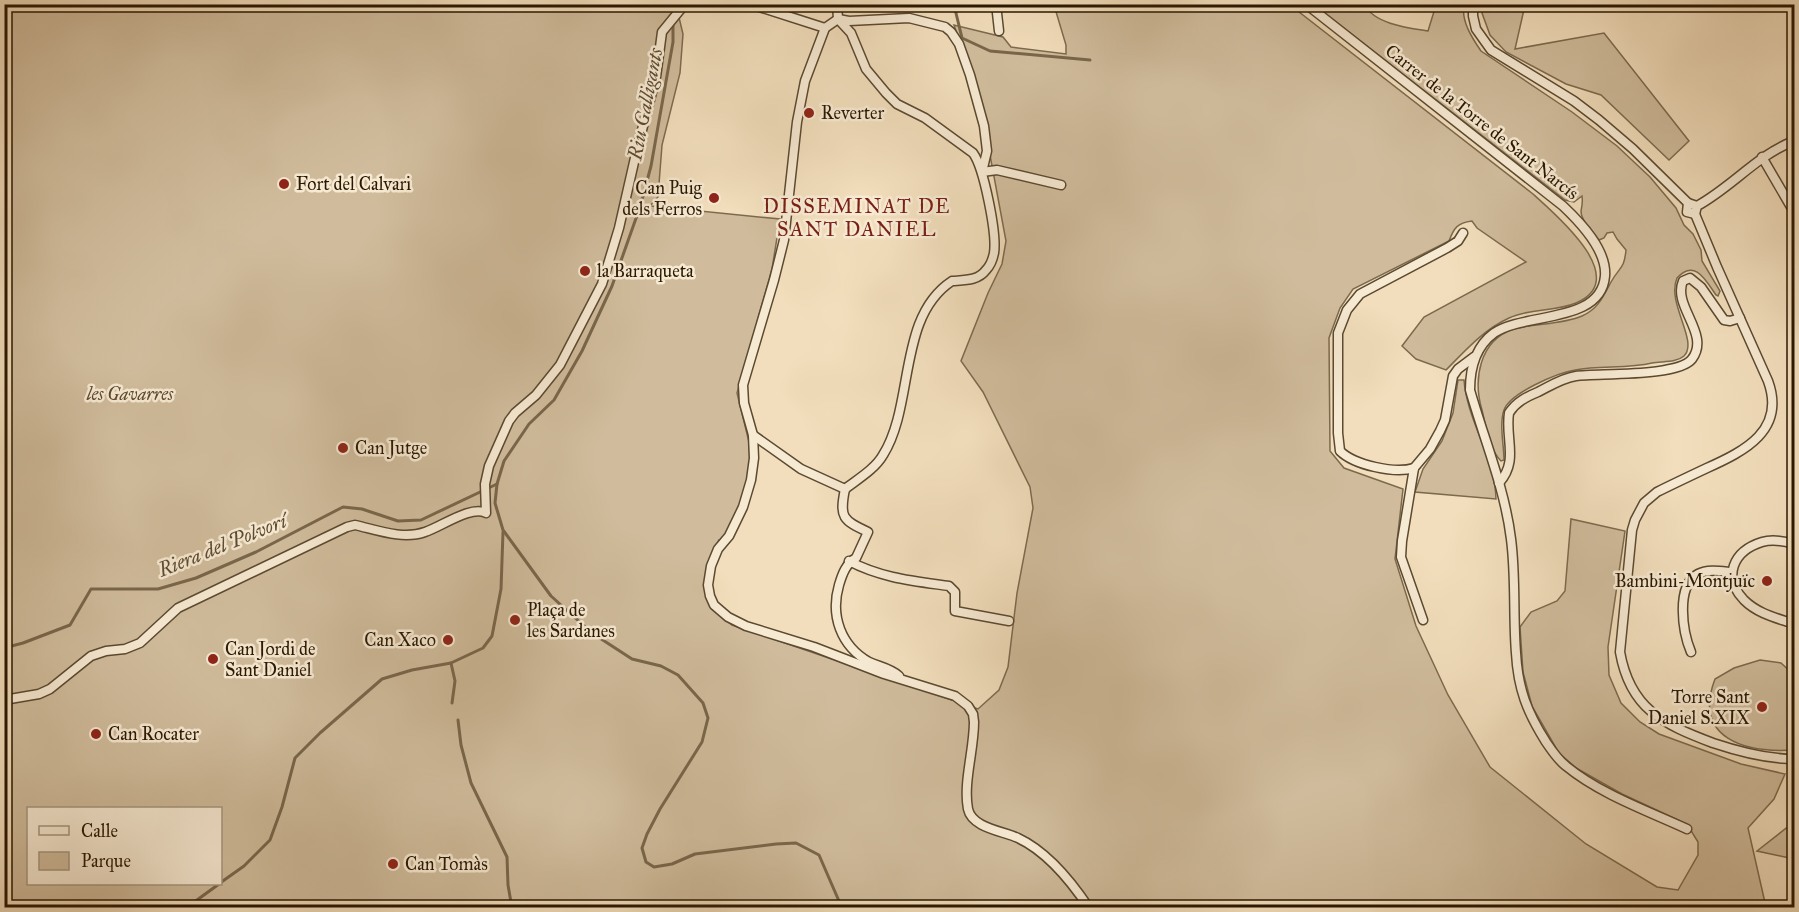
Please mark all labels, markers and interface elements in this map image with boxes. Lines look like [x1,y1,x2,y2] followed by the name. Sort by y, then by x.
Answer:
[1381,40,1583,204] street label: Carrer de la Torre de Sant Narcís
[622,45,668,163] water label: Riu Galligants
[821,102,885,124] place label: Reverter
[802,106,816,120] marker: Reverter
[296,173,411,195] place label: Fort del Calvari
[277,177,291,191] marker: Fort del Calvari
[622,177,703,220] place label: Can Puig dels Ferros
[707,191,721,205] marker: Can Puig dels Ferros
[763,194,951,241] district label: DISSEMINAT DE SANT DANIEL
[597,260,694,283] place label: la Barraqueta
[578,264,592,278] marker: la Barraqueta
[86,383,174,405] park label: les Gavarres
[355,437,427,460] place label: Can Jutge
[336,441,350,455] marker: Can Jutge
[153,507,294,582] water label: Riera del Polvorí
[1615,570,1755,592] place label: Bambini-Montjuïc
[1760,574,1774,588] marker: Bambini-Montjuïc
[527,599,615,642] place label: Plaça de les Sardanes
[508,613,522,627] marker: Plaça de les Sardanes
[364,629,436,651] place label: Can Xaco
[441,633,455,647] marker: Can Xaco
[225,638,316,681] place label: Can Jordi de Sant Daniel
[206,652,220,666] marker: Can Jordi de Sant Daniel
[1648,686,1751,729] place label: Torre Sant Daniel S.XIX
[1755,700,1769,714] marker: Torre Sant Daniel S.XIX
[108,723,199,745] place label: Can Rocater
[89,727,103,741] marker: Can Rocater
[27,807,222,885] legend
[81,820,118,842] text: Calle
[81,850,131,873] text: Parque
[405,853,488,875] place label: Can Tomàs
[386,857,400,871] marker: Can Tomàs

